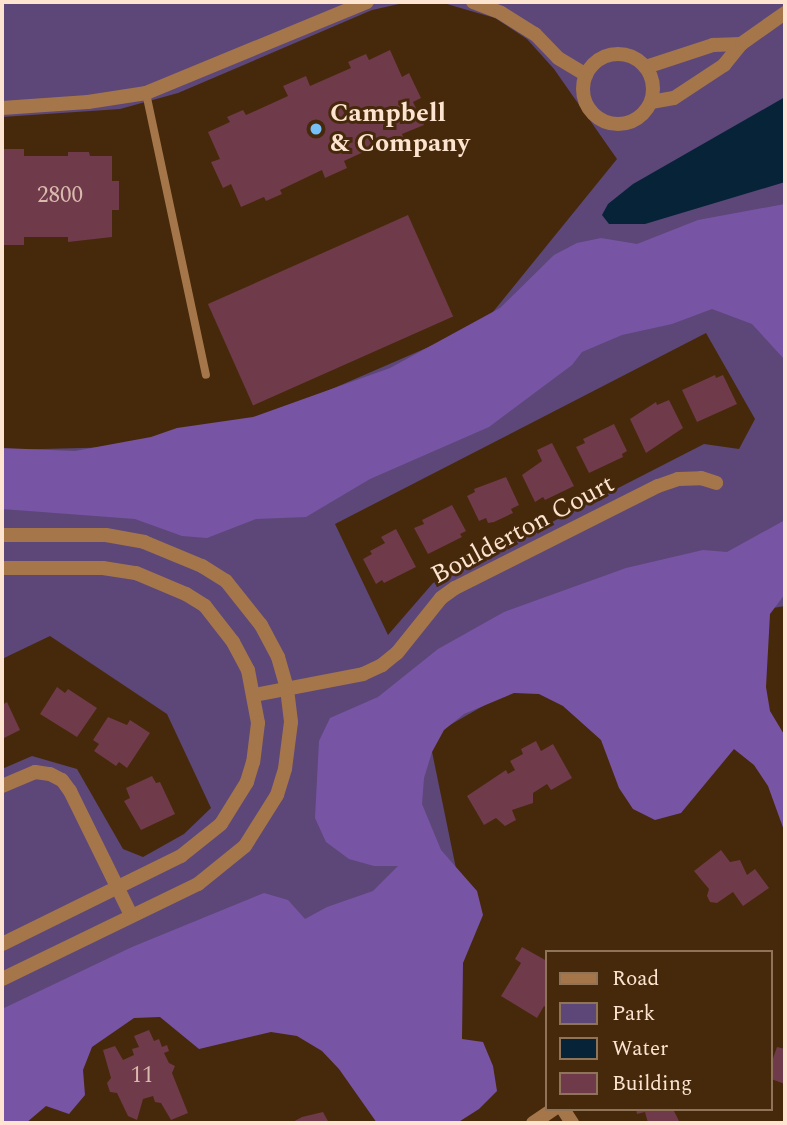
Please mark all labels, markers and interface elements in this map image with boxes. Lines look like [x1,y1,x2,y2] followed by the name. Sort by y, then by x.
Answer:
[330,98,470,160] place label: Campbell & Company
[308,121,324,137] marker: Campbell & Company
[37,182,83,210] house number: 2800
[426,469,620,591] street label: Boulderton Court
[546,950,773,1111] legend
[612,963,659,995] text: Road
[612,998,655,1030] text: Park
[612,1033,668,1065] text: Water
[131,1062,153,1090] house number: 11
[612,1068,692,1100] text: Building

